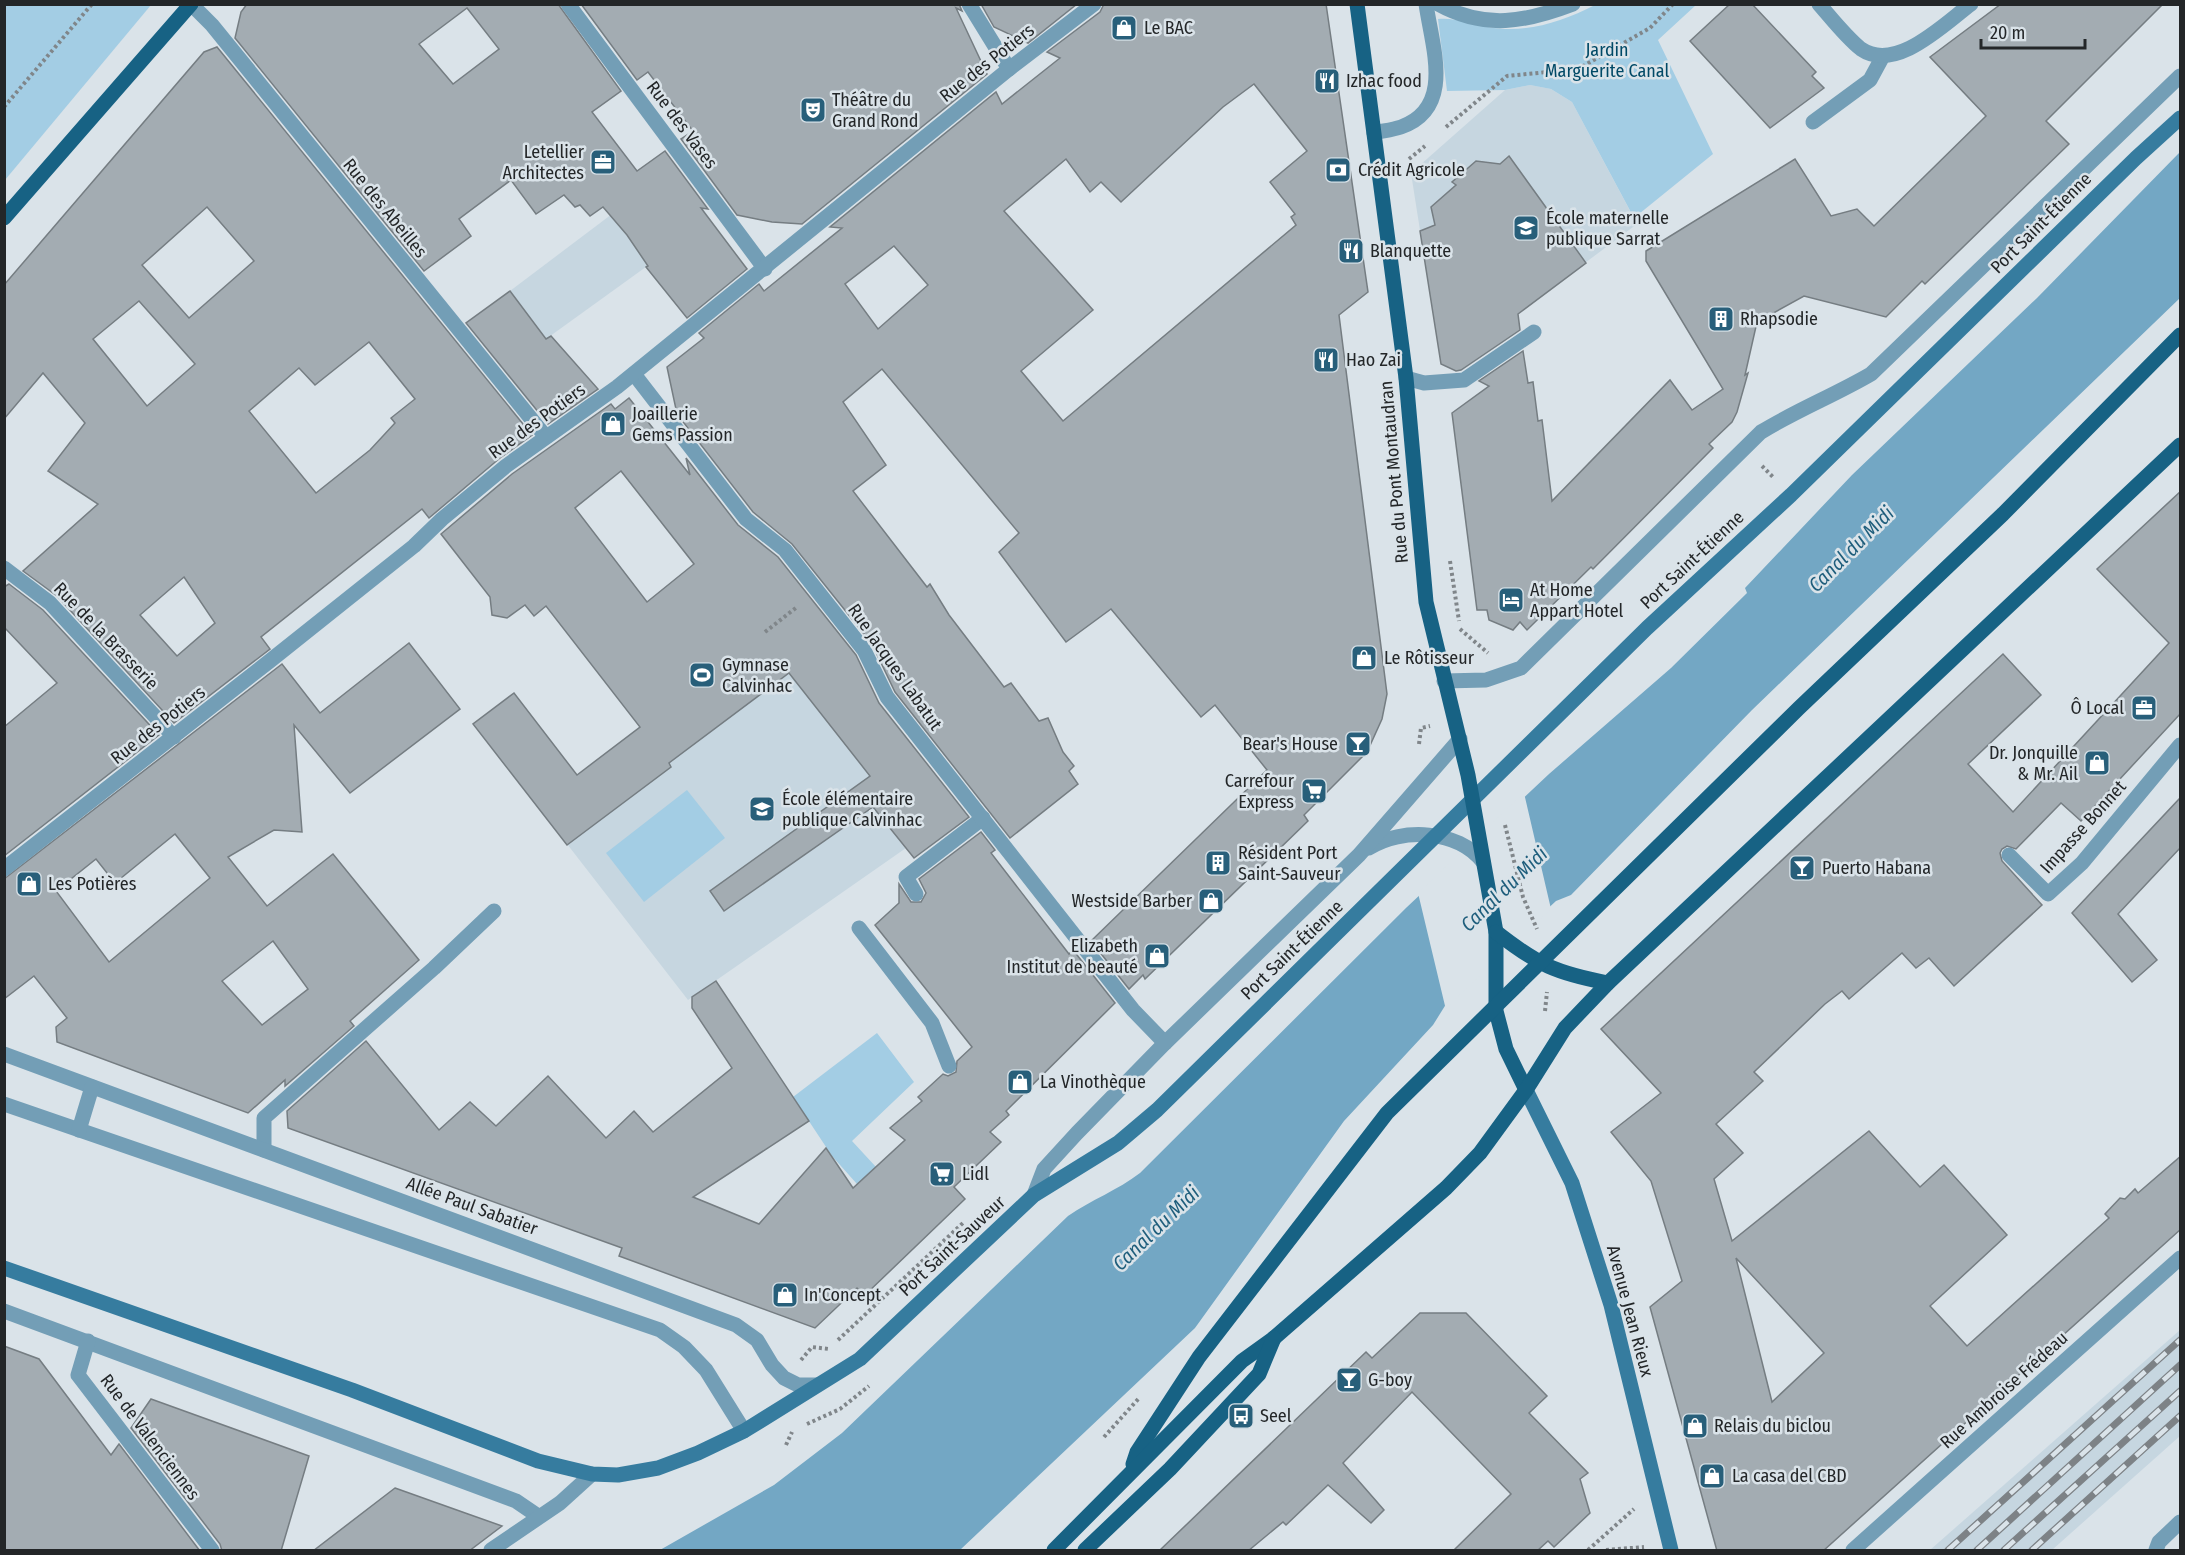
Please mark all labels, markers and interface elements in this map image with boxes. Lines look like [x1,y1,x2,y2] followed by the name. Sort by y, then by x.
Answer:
[1981,12,2084,50] scale bar
[1109,13,1139,43] shop icon: Le BAC
[1144,17,1193,39] place label: Le BAC
[935,19,1039,107] street label: Rue des Potiers
[1990,22,2025,44] text: 20 m
[1545,39,1669,82] park label: Jardin Marguerite Canal
[1312,66,1342,96] restaurant icon: Izhac food
[1346,70,1422,92] place label: Izhac food
[642,77,722,173] street label: Rue des Vases
[832,89,918,132] place label: Théâtre du Grand Rond
[798,95,828,125] theatre icon: Théâtre du Grand Rond
[503,141,585,184] place label: Letellier Architectes
[588,147,618,177] office icon: Letellier Architectes
[338,154,432,262] street label: Rue des Abeilles
[1323,155,1353,185] bank icon: Crédit Agricole
[1358,159,1465,181] place label: Crédit Agricole
[1985,167,2096,278] street label: Port Saint-Étienne
[1546,206,1669,250] place label: École maternelle publique Sarrat
[1511,213,1541,243] school or university icon: École maternelle publique Sarrat
[1336,236,1366,266] restaurant icon: Blanquette
[1370,240,1451,262] place label: Blanquette
[1706,304,1736,334] building icon: Rhapsodie
[1740,308,1818,330] place label: Rhapsodie
[1311,345,1341,375] restaurant icon: Hao Zai
[1346,349,1401,371] place label: Hao Zai
[484,378,590,463] street label: Rue des Potiers
[1375,380,1413,564] street label: Rue du Pont Montaudran
[632,403,733,446] place label: Joaillerie Gems Passion
[598,409,628,439] shop icon: Joaillerie Gems Passion
[1803,501,1899,597] water label: Canal du Midi
[1635,506,1748,614] street label: Port Saint-Étienne
[49,578,163,694] street label: Rue de la Brasserie
[1530,579,1624,622] place label: At Home Appart Hotel
[1496,585,1526,615] hotel icon: At Home Appart Hotel
[843,599,947,735] street label: Rue Jacques Labatut
[1349,643,1379,673] shop icon: Le Rôtisseur
[1384,647,1475,669] place label: Le Rôtisseur
[722,654,793,697] place label: Gymnase Calvinhac
[687,660,717,690] sports icon: Gymnase Calvinhac
[106,681,210,769] street label: Rue des Potiers
[2129,693,2159,723] office icon: Ô Local
[2071,697,2124,719] place label: Ô Local
[1343,729,1373,759] bar icon: Bear's House
[1243,733,1338,755] place label: Bear's House
[1989,742,2078,785] place label: Dr. Jonquille & Mr. Ail
[2082,748,2112,778] shop icon: Dr. Jonquille & Mr. Ail
[1225,770,1295,813] place label: Carrefour Express
[1299,776,1329,806] supermarket icon: Carrefour Express
[2035,776,2131,878] street label: Impasse Bonnet
[782,787,923,831] place label: École élémentaire publique Calvinhac
[747,794,777,824] school or university icon: École élémentaire publique Calvinhac
[1238,842,1341,885] place label: Résident Port Saint-Sauveur
[1456,842,1552,936] water label: Canal du Midi
[1203,848,1233,878] building icon: Résident Port Saint-Sauveur
[1787,853,1817,883] bar icon: Puerto Habana
[1822,857,1931,879] place label: Puerto Habana
[14,869,44,899] shop icon: Les Potières
[48,873,137,895] place label: Les Potières
[1196,886,1226,916] shop icon: Westside Barber
[1072,890,1193,912] place label: Westside Barber
[1236,895,1348,1004] street label: Port Saint-Étienne
[1006,935,1138,978] place label: Elizabeth Institut de beauté
[1142,941,1172,971] shop icon: Elizabeth Institut de beauté
[1005,1067,1035,1097] shop icon: La Vinothèque
[1040,1071,1146,1093] place label: La Vinothèque
[927,1159,957,1189] supermarket icon: Lidl
[962,1163,989,1185] place label: Lidl
[403,1172,541,1240] street label: Allée Paul Sabatier
[1108,1181,1204,1275] water label: Canal du Midi
[894,1191,1010,1301] street label: Port Saint-Sauveur
[1602,1243,1658,1379] street label: Avenue Jean Rieux
[770,1280,800,1310] shop icon: In'Concept
[804,1284,881,1306] place label: In'Concept
[1936,1327,2072,1453] street label: Rue Ambroise Frédeau
[1334,1365,1364,1395] bar icon: G-boy
[1368,1369,1412,1391] place label: G-boy
[96,1370,205,1505] street label: Rue de Valenciennes
[1226,1401,1256,1431] bus stop icon: Seel
[1260,1405,1292,1427] place label: Seel
[1680,1411,1710,1441] shop icon: Relais du biclou
[1714,1415,1831,1437] place label: Relais du biclou
[1697,1461,1727,1491] shop icon: La casa del CBD
[1732,1465,1847,1487] place label: La casa del CBD

